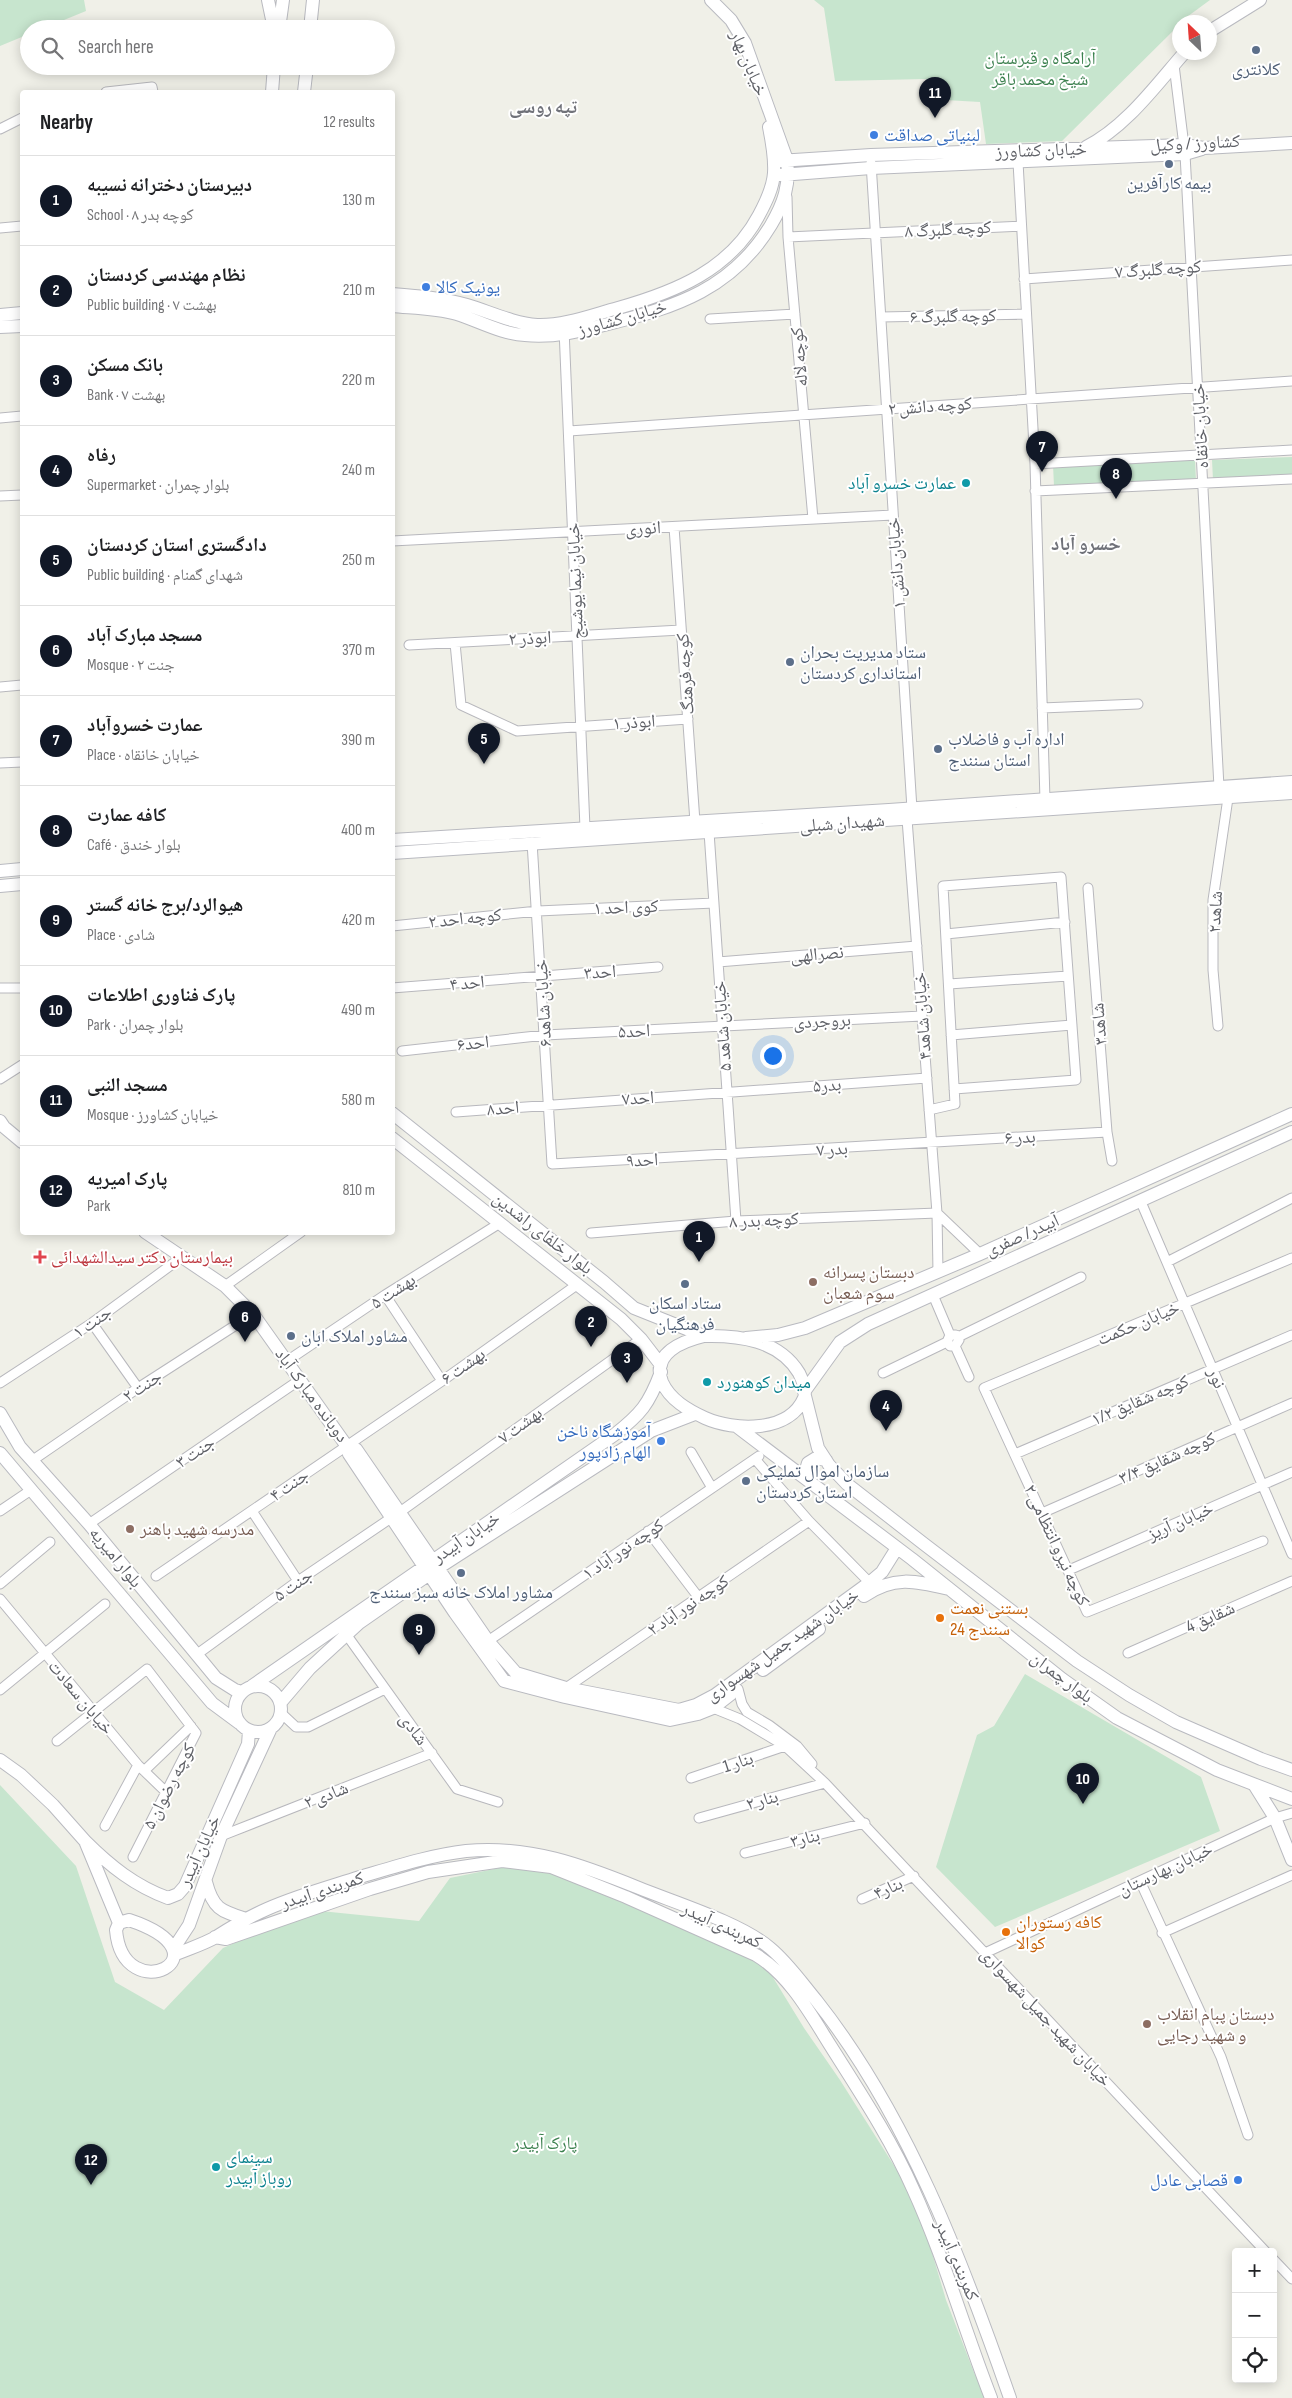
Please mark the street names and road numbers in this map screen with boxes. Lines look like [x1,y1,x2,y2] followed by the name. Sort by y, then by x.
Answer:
[725,27,772,99] street label: خیابان بهار
[1149,131,1241,156] street label: کشاورز / وکیل
[994,138,1087,163] street label: خیابان کشاورز
[904,217,992,242] street label: کوچه گلبرگ ۸
[1114,256,1203,283] street label: کوچه گلبرگ ۷
[574,296,669,341] street label: خیابان کشاورز
[909,305,997,328] street label: کوچه گلبرگ ۶
[786,326,813,388] street label: کوچه لاله
[1188,383,1213,469] street label: خیابان خانقاه
[887,393,973,420] street label: کوچه دانش ۲
[625,517,661,540] street label: انوری
[883,517,910,609] street label: خیابان دانش ۱
[563,522,589,640] street label: خیابان نیما یوشیج
[508,627,552,650] street label: ابوذر ۲
[672,632,699,715] street label: کوچه فرهنگ
[612,711,656,734] street label: ابوذر ۱
[799,810,885,837] street label: شهیدان شبلی
[1204,890,1227,934] street label: شاهد۲
[593,896,659,919] street label: کوی احد ۱
[427,904,503,933] street label: کوچه احد ۲
[789,942,845,967] street label: نصرالهی
[531,959,556,1047] street label: خیابان شاهد۶
[583,961,617,984] street label: احد۳
[449,972,486,995] street label: احد ۴
[909,972,936,1060] street label: خیابان شاهد۴
[709,980,736,1072] street label: خیابان شاهد ۵
[1087,1002,1112,1046] street label: شاهد۳
[793,1009,852,1034] street label: بروجردی
[617,1020,651,1043] street label: احد۵
[456,1031,490,1056] street label: احد۶
[812,1074,842,1097] street label: بدر۵
[621,1087,655,1110] street label: احد۷
[486,1097,520,1120] street label: احد۸
[1004,1126,1036,1149] street label: بدر ۶
[816,1138,848,1161] street label: بدر ۷
[625,1149,659,1172] street label: احد۹
[488,1188,597,1279] street label: بلوار خلفای راشدین
[729,1208,800,1233] street label: کوچه بدر ۸
[982,1210,1063,1261] street label: آبیدر/ صفری
[367,1269,420,1314] street label: بهشت ۵
[1094,1297,1182,1350] street label: خیابان حکمت
[69,1302,116,1343] street label: جنت ۱
[270,1344,353,1446] street label: دوبانده مبارک آباد
[437,1344,490,1389] street label: بهشت ۶
[1203,1364,1230,1392] street label: نور
[119,1366,166,1407] street label: جنت ۲
[1088,1370,1193,1430] street label: کوچه شقایق ۱/۲
[494,1402,546,1448] street label: بهشت ۷
[1116,1428,1219,1489] street label: کوچه شقایق ۳/۴
[172,1432,219,1473] street label: جنت ۳
[266,1465,313,1506] street label: جنت ۴
[1019,1481,1094,1610] street label: کوچه نیرو انتظامی ۲
[1143,1498,1216,1546] street label: خیابان آریز
[428,1507,504,1568] street label: خیابان آبیدر
[579,1514,668,1584] street label: کوچه نور آباد ۱
[85,1523,147,1592] street label: بلوار امیریه
[270,1565,317,1606] street label: جنت ۵
[644,1570,733,1640] street label: کوچه نور آباد ۲
[702,1585,863,1706] street label: خیابان شهید جمیل شهسواری
[1182,1597,1238,1638] street label: شقایق 4
[1026,1647,1097,1708] street label: بلوار چمران
[43,1656,118,1739] street label: خیابان سعادت
[395,1709,432,1750] street label: شادی
[139,1739,200,1833] street label: کوچه رضوان ۵
[720,1748,756,1777] street label: بنار 1
[301,1777,351,1814] street label: شادی ۲
[744,1786,781,1815] street label: بنار ۲
[173,1812,225,1891] street label: خیابان آبیدر
[788,1825,822,1852] street label: بنار۳
[1114,1838,1216,1901] street label: خیابان بهارستان
[277,1867,367,1914] street label: کمربندی آبیدر
[870,1873,906,1904] street label: بنار۴
[677,1897,766,1953] street label: کمربندی آبیدر
[976,1944,1115,2091] street label: خیابان شهید جمیل شهسواری
[930,2216,983,2304] street label: کمربندی آبیدر

